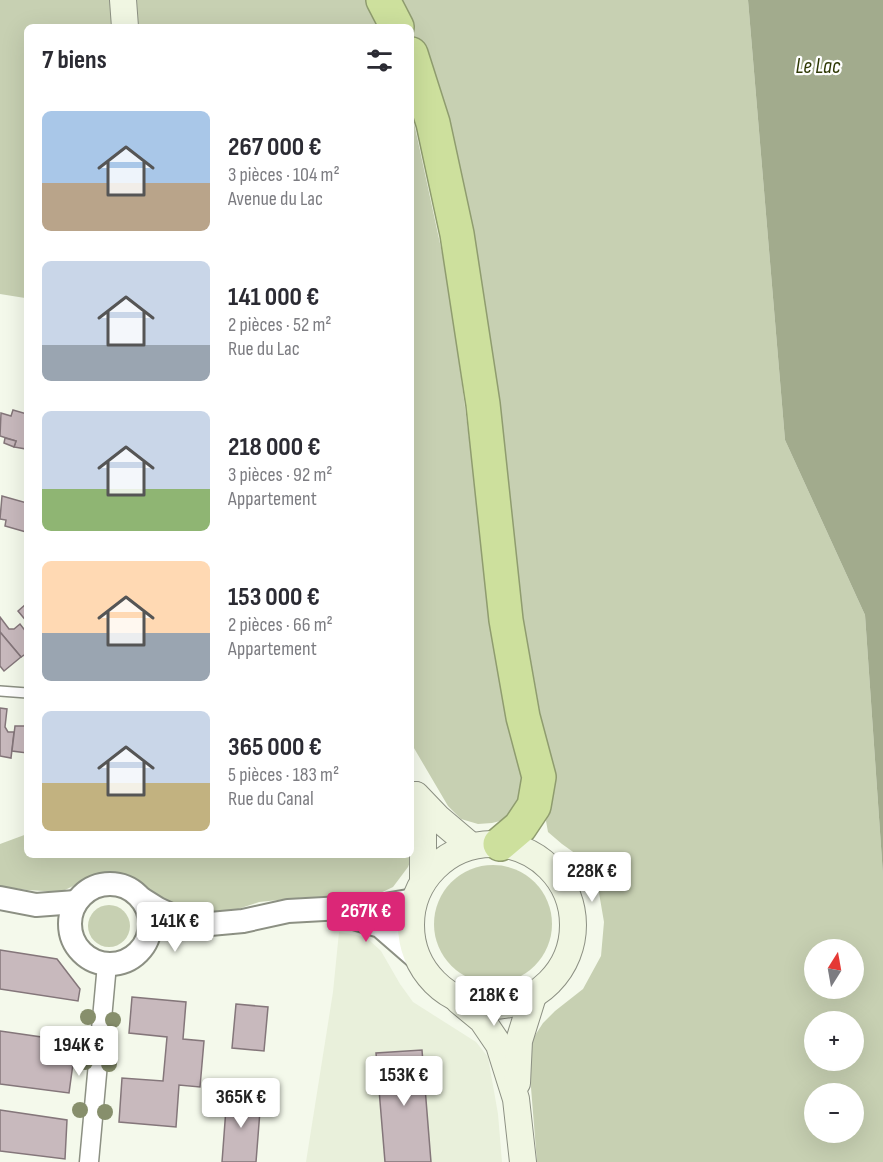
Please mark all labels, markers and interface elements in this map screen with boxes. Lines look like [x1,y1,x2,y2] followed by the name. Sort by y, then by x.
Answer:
[363,44,396,77] icon: filters
[42,45,107,76] text: 7 biens
[795,53,841,80] water label: Le Lac
[228,132,322,163] text: 267 000 €
[90,135,162,207] icon: home
[228,163,340,187] text: 3 pièces · 104 m²
[228,187,323,211] text: Avenue du Lac
[228,282,319,313] text: 141 000 €
[90,285,162,357] icon: home
[228,313,331,337] text: 2 pièces · 52 m²
[228,337,300,361] text: Rue du Lac
[228,432,320,463] text: 218 000 €
[90,435,162,507] icon: home
[228,463,332,487] text: 3 pièces · 92 m²
[228,487,317,511] text: Appartement
[228,582,320,613] text: 153 000 €
[90,585,162,657] icon: home
[228,613,333,637] text: 2 pièces · 66 m²
[228,637,317,661] text: Appartement
[228,732,322,763] text: 365 000 €
[90,735,162,807] icon: home
[228,763,339,787] text: 5 pièces · 183 m²
[228,787,314,811] text: Rue du Canal
[543,852,641,903] pin: 228K €
[567,859,617,883] text: 228K €
[317,892,415,943] pin: 267K €
[341,899,391,923] text: 267K €
[126,902,224,953] pin: 141K €
[151,909,199,933] text: 141K €
[804,939,864,999] north arrow
[804,939,864,1143] map controls
[445,976,543,1027] pin: 218K €
[469,983,519,1007] text: 218K €
[804,1011,864,1071] button: +
[30,1026,128,1077] pin: 194K €
[54,1033,104,1057] text: 194K €
[355,1056,453,1107] pin: 153K €
[380,1063,428,1087] text: 153K €
[192,1078,290,1129] pin: 365K €
[804,1083,864,1143] button: −
[216,1085,266,1109] text: 365K €

